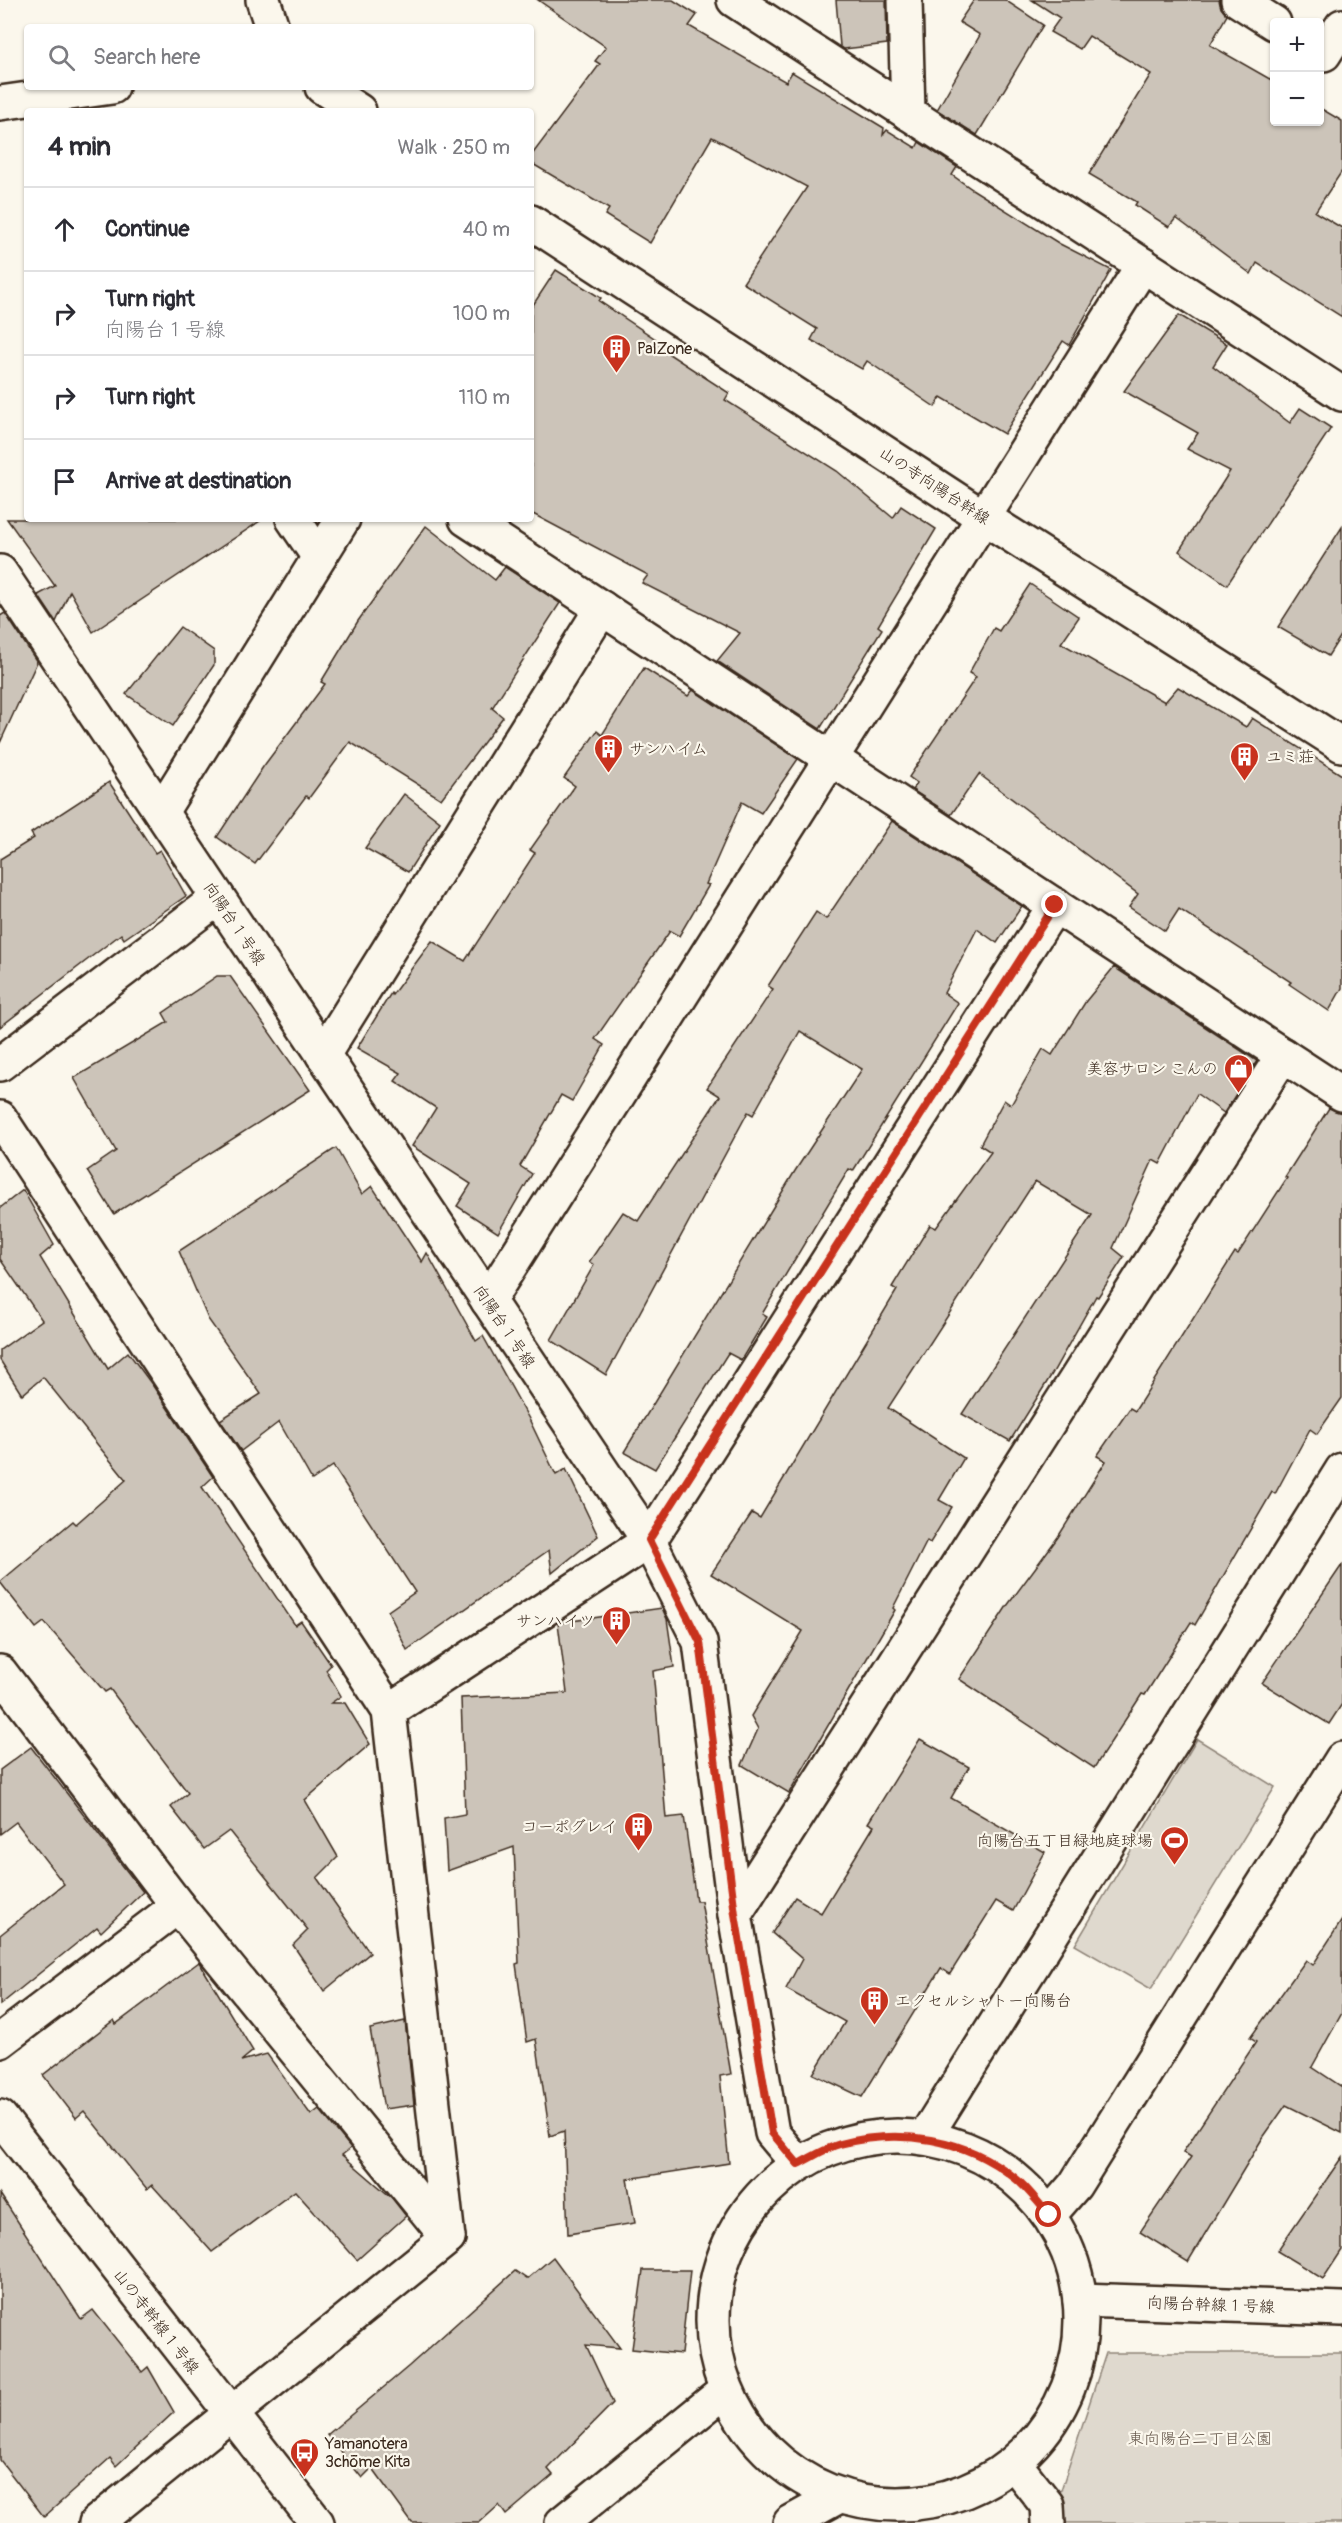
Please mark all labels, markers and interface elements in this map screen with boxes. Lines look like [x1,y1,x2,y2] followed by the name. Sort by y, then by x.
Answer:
[1270,18,1324,126] map controls
[1270,18,1324,72] button: +
[24,24,534,90] search box
[45,41,78,74] icon: search
[93,43,200,71] text: Search here
[1270,72,1324,126] button: −
[48,131,111,163] text: 4 min
[398,135,510,160] text: Walk · 250 m
[48,213,81,246] icon: ahead
[105,215,189,243] text: Continue
[463,217,510,242] text: 40 m
[105,285,195,313] text: Turn right
[48,297,81,330] icon: right
[453,301,510,326] text: 100 m
[105,317,225,342] text: 向陽台１号線
[600,332,632,374] building icon: PalZone
[637,339,692,359] place label: PalZone
[48,381,81,414] icon: right
[105,383,195,411] text: Turn right
[459,385,510,410] text: 110 m
[875,443,994,529] street label: 山の寺向陽台幹線
[48,465,81,498] icon: arrive
[105,467,291,495] text: Arrive at destination
[592,732,624,774] building icon: サンハイム
[629,739,708,759] place label: サンハイム
[1229,740,1261,782] building icon: ユミ荘
[1266,747,1314,767] place label: ユミ荘
[199,878,269,969] street label: 向陽台１号線
[1041,891,1067,917] route end
[1223,1052,1255,1094] shop icon: 美容サロン こんの
[1087,1059,1218,1079] place label: 美容サロン こんの
[469,1281,539,1372] street label: 向陽台１号線
[600,1604,632,1646] building icon: サンハイツ
[516,1611,595,1631] place label: サンハイツ
[622,1810,654,1852] building icon: コーポグレイ
[522,1817,617,1837] place label: コーポグレイ
[1158,1824,1190,1866] sports icon: 向陽台五丁目緑地庭球場
[977,1831,1153,1851] place label: 向陽台五丁目緑地庭球場
[858,1984,890,2026] building icon: エクセルシャトー向陽台
[895,1991,1072,2011] place label: エクセルシャトー向陽台
[1035,2201,1061,2227] route start
[109,2265,203,2378] street label: 山の寺幹線１号線
[1147,2293,1275,2317] street label: 向陽台幹線１号線
[1128,2429,1272,2449] park label: 東向陽台二丁目公園
[324,2434,410,2472] place label: Yamanotera 3chōme Kita
[288,2436,320,2478] bus stop icon: Yamanotera 3chōme Kita

